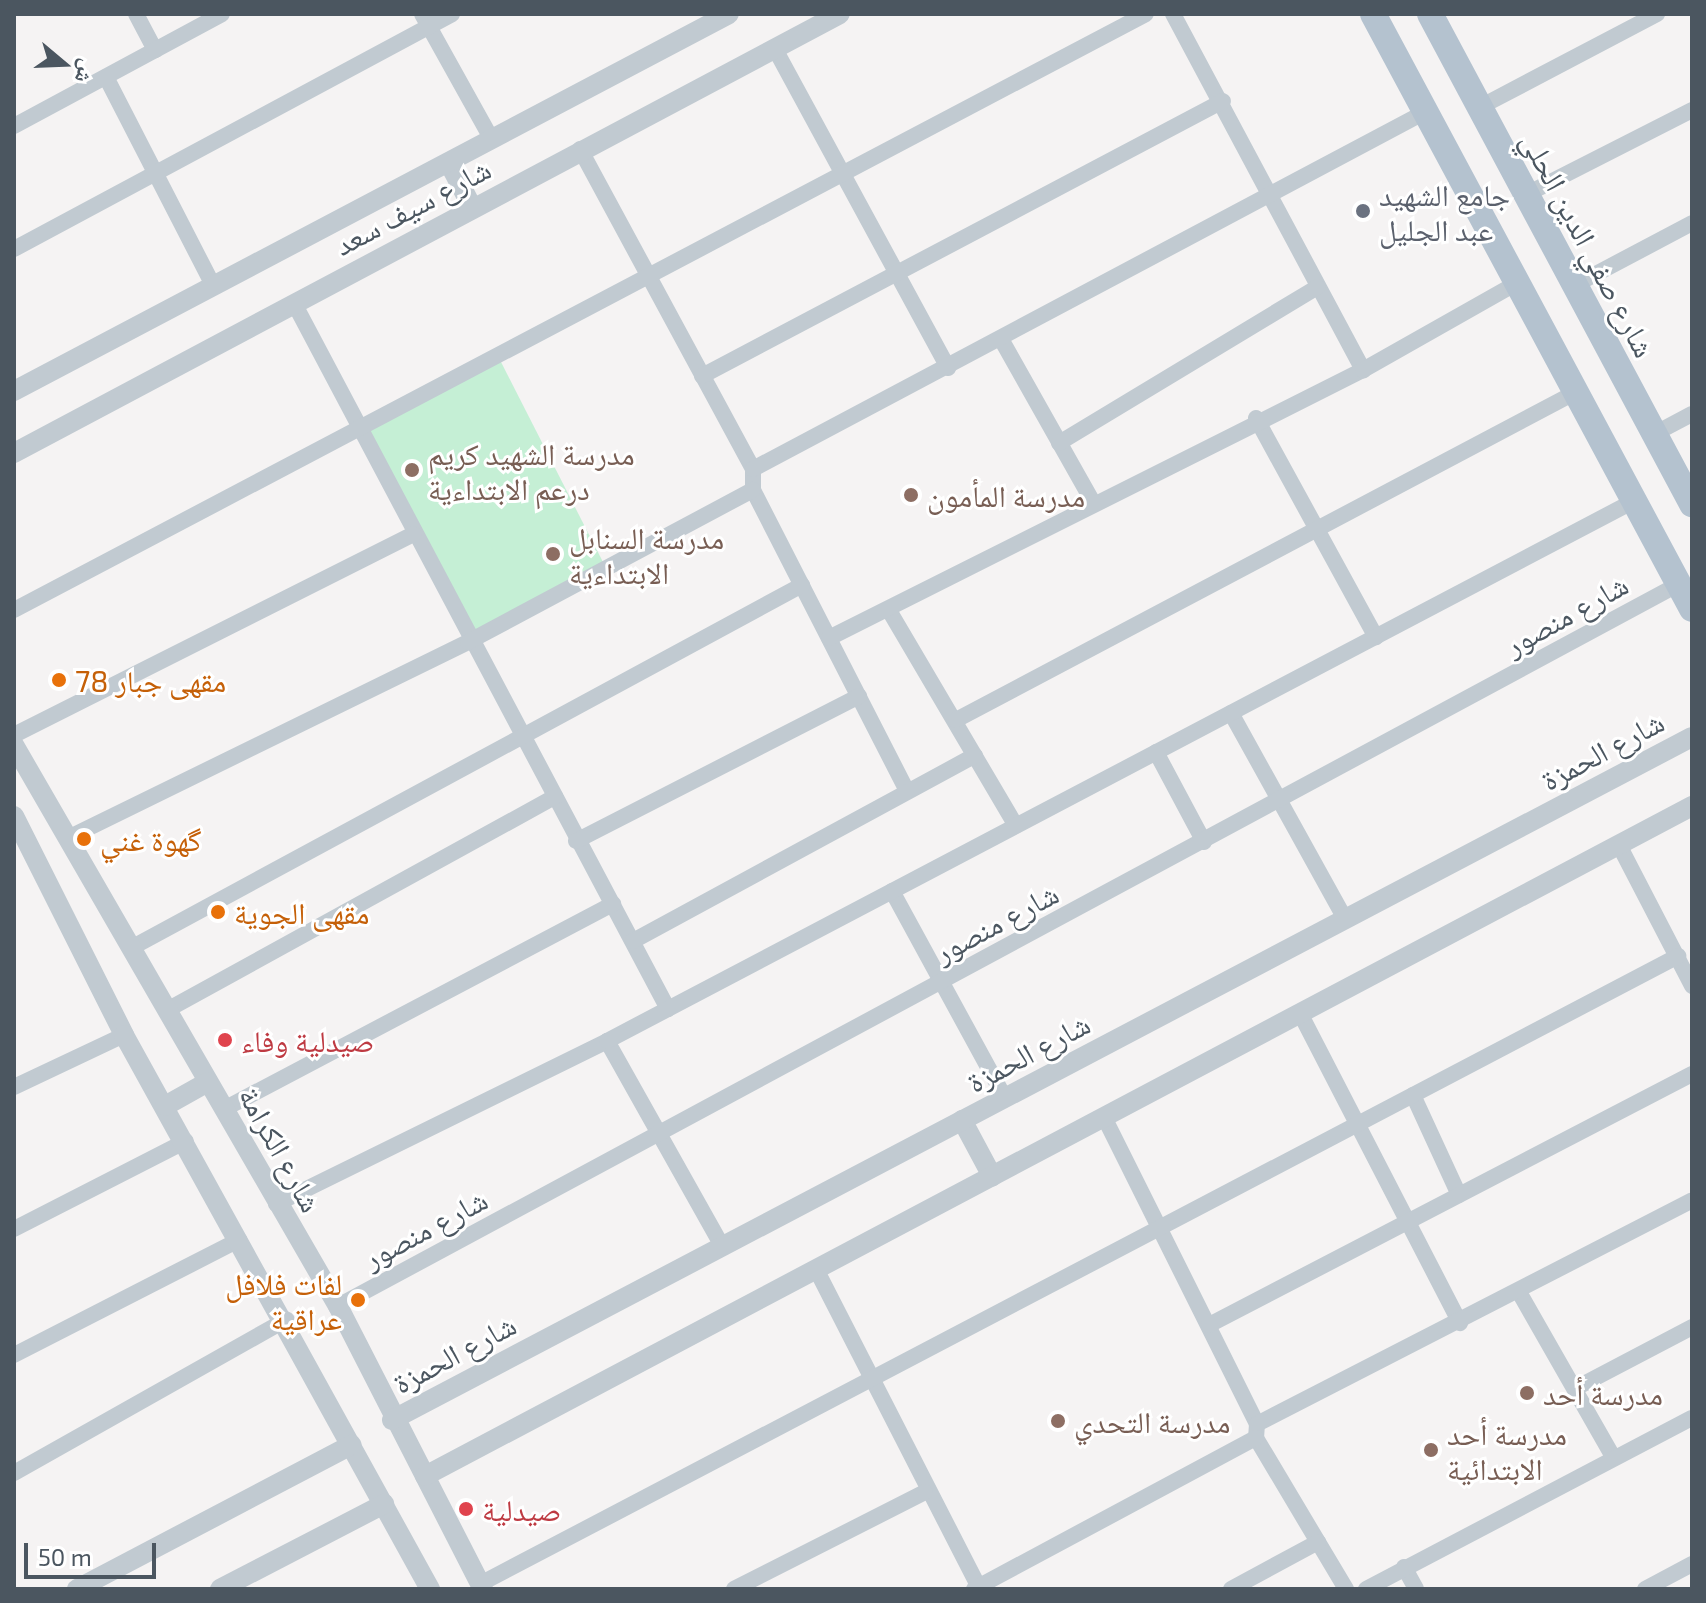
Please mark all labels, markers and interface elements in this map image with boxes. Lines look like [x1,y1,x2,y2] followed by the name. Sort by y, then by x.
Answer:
[24,24,104,104] north arrow
[71,57,103,87] text: ش
[1514,125,1664,363] street label: شارع صفي الدين الحلي
[328,150,496,262] street label: شارع سيف سعد
[1379,176,1510,246] place label: جامع الشهيد عبد الجليل
[1354,202,1372,220] marker: جامع الشهيد عبد الجليل
[428,435,635,506] place label: مدرسة الشهيد كريم درعم الابتداءية
[403,461,421,479] marker: مدرسة الشهيد كريم درعم الابتداءية
[927,477,1085,513] place label: مدرسة المأمون
[902,486,920,504] marker: مدرسة المأمون
[569,519,724,590] place label: مدرسة السنابل الابتداءية
[544,545,562,563] marker: مدرسة السنابل الابتداءية
[1498,566,1634,662] street label: شارع منصور
[75,662,226,698] place label: مقهى جبار 78
[50,671,68,689] marker: مقهى جبار 78
[1534,703,1670,797] street label: شارع الحمزة
[100,821,201,857] place label: گهوة غني
[75,830,93,848] marker: گهوة غني
[928,874,1064,970] street label: شارع منصور
[234,894,369,930] place label: مقهى الجوية
[209,903,227,921] marker: مقهى الجوية
[960,1005,1096,1099] street label: شارع الحمزة
[241,1022,374,1058] place label: صيدلية وفاء
[216,1031,234,1049] marker: صيدلية وفاء
[232,1080,330,1218] street label: شارع الكرامة
[357,1180,493,1276] street label: شارع منصور
[225,1265,342,1336] place label: لفات فلافل عراقية
[349,1291,367,1309] marker: لفات فلافل عراقية
[386,1306,522,1400] street label: شارع الحمزة
[1543,1375,1663,1411] place label: مدرسة أحد
[1518,1384,1536,1402] marker: مدرسة أحد
[1074,1403,1231,1439] place label: مدرسة التحدي
[1049,1412,1067,1430] marker: مدرسة التحدي
[1447,1415,1567,1486] place label: مدرسة أحد الابتدائية
[1422,1441,1440,1459] marker: مدرسة أحد الابتدائية
[482,1491,561,1527] place label: صيدلية
[457,1500,475,1518] marker: صيدلية
[28,1527,160,1577] scale bar
[38,1542,92,1571] text: 50 m

